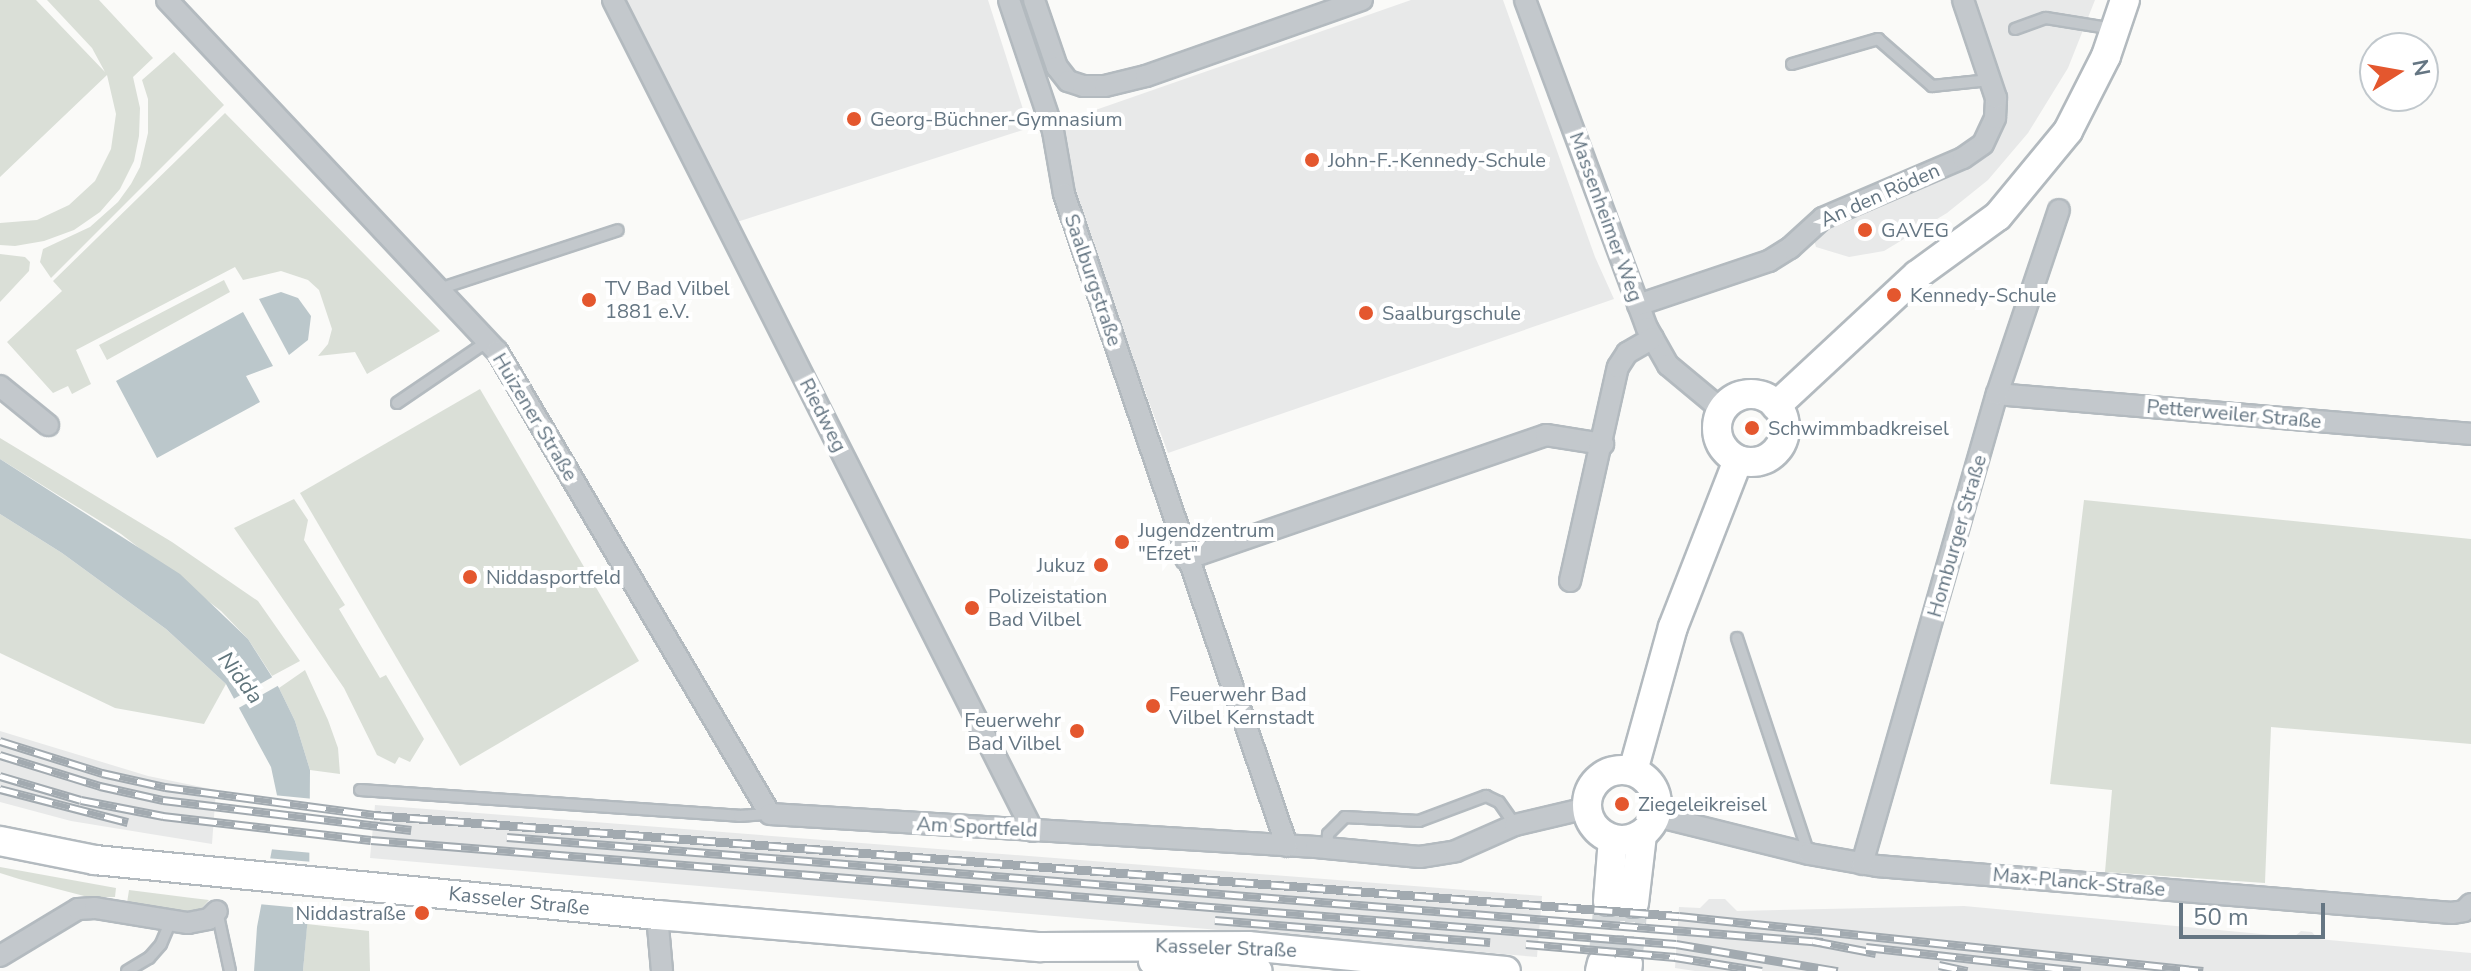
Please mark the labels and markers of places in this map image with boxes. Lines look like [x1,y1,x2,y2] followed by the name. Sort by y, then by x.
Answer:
[870,107,1123,131] place label: Georg-Büchner-Gymnasium
[845,110,863,128] marker: Georg-Büchner-Gymnasium
[1328,148,1546,172] place label: John-F.-Kennedy-Schule
[1303,151,1321,169] marker: John-F.-Kennedy-Schule
[1881,218,1949,242] place label: GAVEG
[1856,221,1874,239] marker: GAVEG
[605,276,730,323] place label: TV Bad Vilbel 1881 e.V.
[1910,283,2057,307] place label: Kennedy-Schule
[1885,286,1903,304] marker: Kennedy-Schule
[580,291,598,309] marker: TV Bad Vilbel 1881 e.V.
[1382,301,1521,325] place label: Saalburgschule
[1357,304,1375,322] marker: Saalburgschule
[1768,416,1949,440] place label: Schwimmbadkreisel
[1743,419,1761,437] marker: Schwimmbadkreisel
[1138,518,1275,565] place label: Jugendzentrum "Efzet"
[1113,533,1131,551] marker: Jugendzentrum "Efzet"
[1037,553,1085,577] place label: Jukuz
[1092,556,1110,574] marker: Jukuz
[486,565,621,589] place label: Niddasportfeld
[461,568,479,586] marker: Niddasportfeld
[988,584,1107,631] place label: Polizeistation Bad Vilbel
[963,599,981,617] marker: Polizeistation Bad Vilbel
[1169,682,1314,729] place label: Feuerwehr Bad Vilbel Kernstadt
[1144,697,1162,715] marker: Feuerwehr Bad Vilbel Kernstadt
[964,708,1061,755] place label: Feuerwehr Bad Vilbel
[1068,722,1086,740] marker: Feuerwehr Bad Vilbel
[1638,792,1767,816] place label: Ziegeleikreisel
[1613,795,1631,813] marker: Ziegeleikreisel
[296,901,406,925] place label: Niddastraße
[413,904,431,922] marker: Niddastraße

